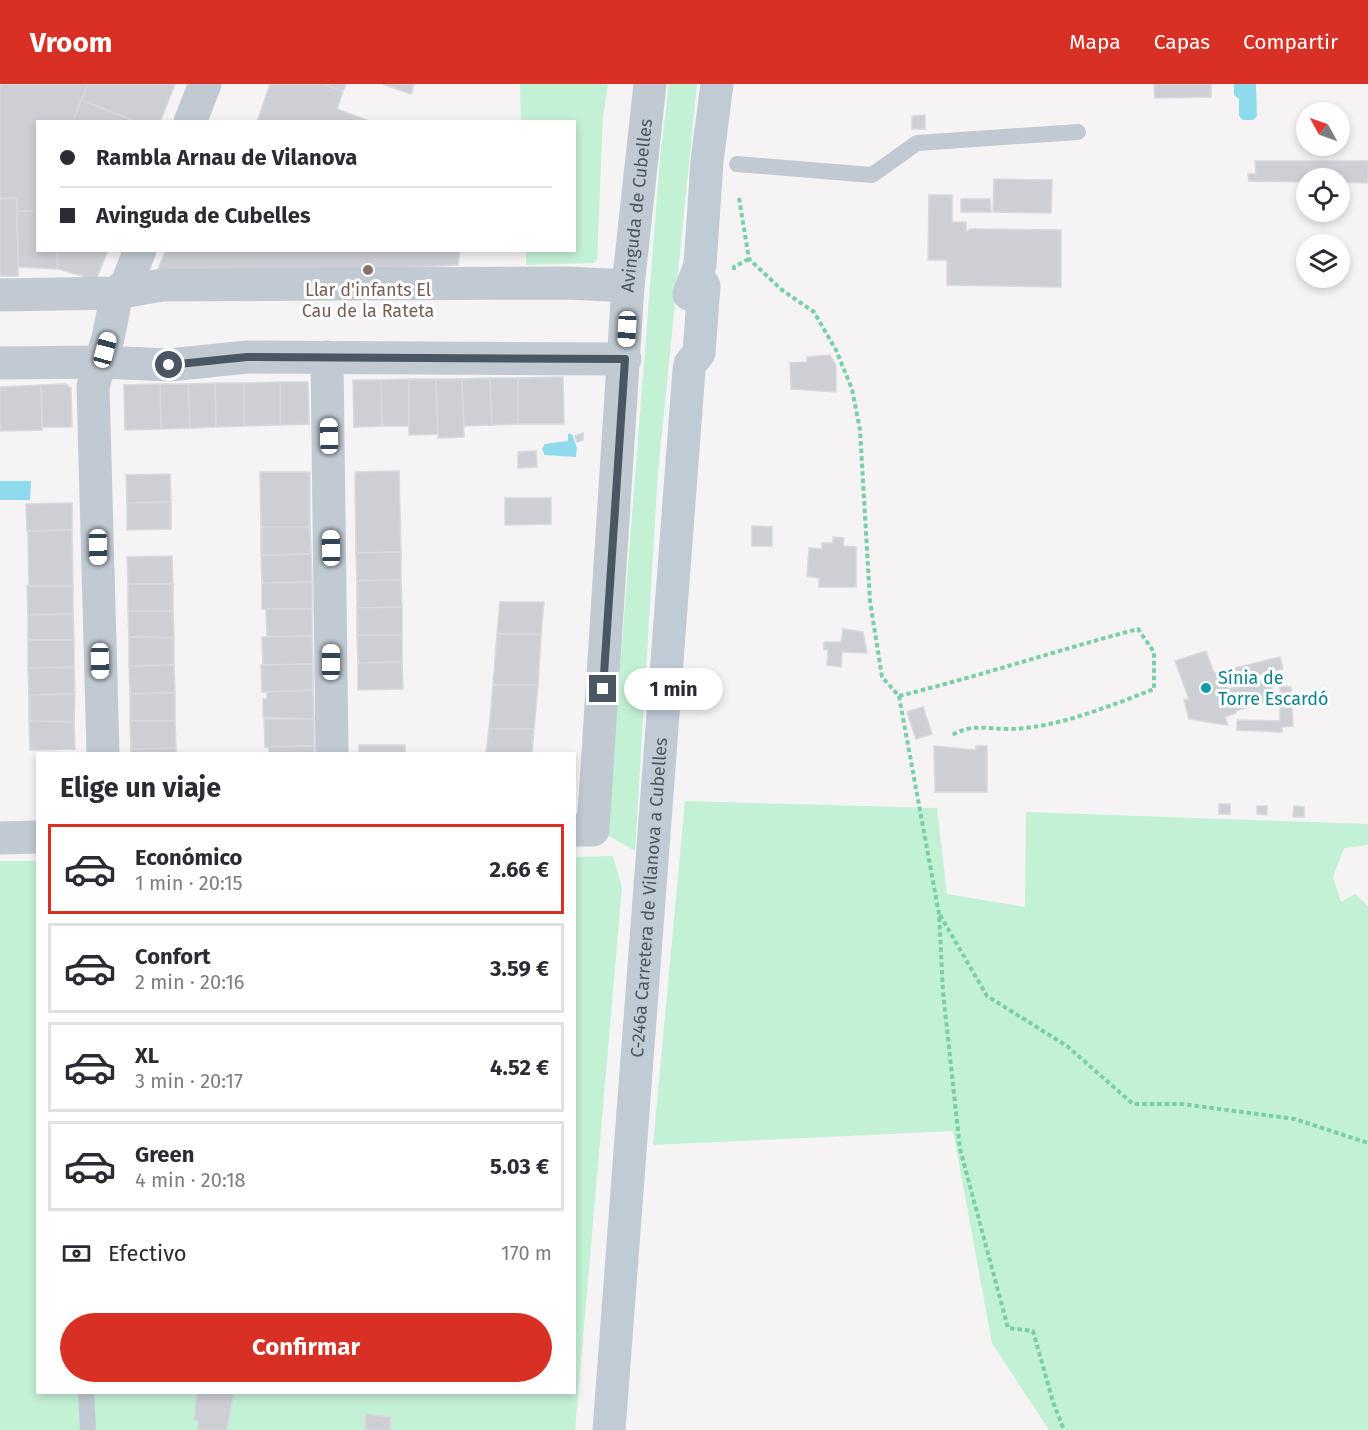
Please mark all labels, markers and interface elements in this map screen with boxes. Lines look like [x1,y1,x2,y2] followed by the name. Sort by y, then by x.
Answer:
[30,26,112,59] text: Vroom
[1069,29,1121,55] text: Mapa
[1154,29,1210,55] text: Capas
[1243,29,1338,55] text: Compartir
[1296,102,1350,156] north arrow
[1296,102,1350,288] map controls
[617,118,657,293] street label: Avinguda de Cubelles
[96,144,357,171] text: Rambla Arnau de Vilanova
[1296,168,1350,222] button: locate
[96,202,311,229] text: Avinguda de Cubelles
[1296,234,1350,288] button: layers
[361,263,375,277] marker: Llar d'infants El Cau de la Rateta
[302,279,434,322] place label: Llar d'infants El Cau de la Rateta
[617,311,637,347] car
[92,330,118,370] car
[155,351,182,378] route start
[320,418,338,454] car
[89,529,107,565] car
[322,530,340,566] car
[91,643,109,679] car
[322,644,340,680] car
[1218,667,1329,710] place label: Sínia de Torre Escardó
[624,668,723,710] callout: 1 min
[589,675,616,702] route end
[649,677,698,701] text: 1 min
[1199,681,1213,695] marker: Sínia de Torre Escardó
[626,737,672,1058] street label: C-246a Carretera de Vilanova a Cubelles
[60,772,221,804] text: Elige un viaje
[63,842,117,896] icon: car
[135,844,242,871] text: Económico
[490,856,549,883] text: 2.66 €
[135,871,243,895] text: 1 min · 20:15
[63,941,117,995] icon: car
[135,943,211,970] text: Confort
[490,955,549,982] text: 3.59 €
[135,970,244,994] text: 2 min · 20:16
[63,1040,117,1094] icon: car
[135,1042,159,1069] text: XL
[490,1054,549,1081] text: 4.52 €
[135,1069,243,1093] text: 3 min · 20:17
[63,1139,117,1193] icon: car
[135,1141,194,1168] text: Green
[490,1153,549,1180] text: 5.03 €
[135,1168,246,1192] text: 4 min · 20:18
[60,1237,93,1270] icon: cash
[108,1240,187,1267] text: Efectivo
[501,1241,552,1265] text: 170 m
[60,1313,552,1382] button: Confirmar

